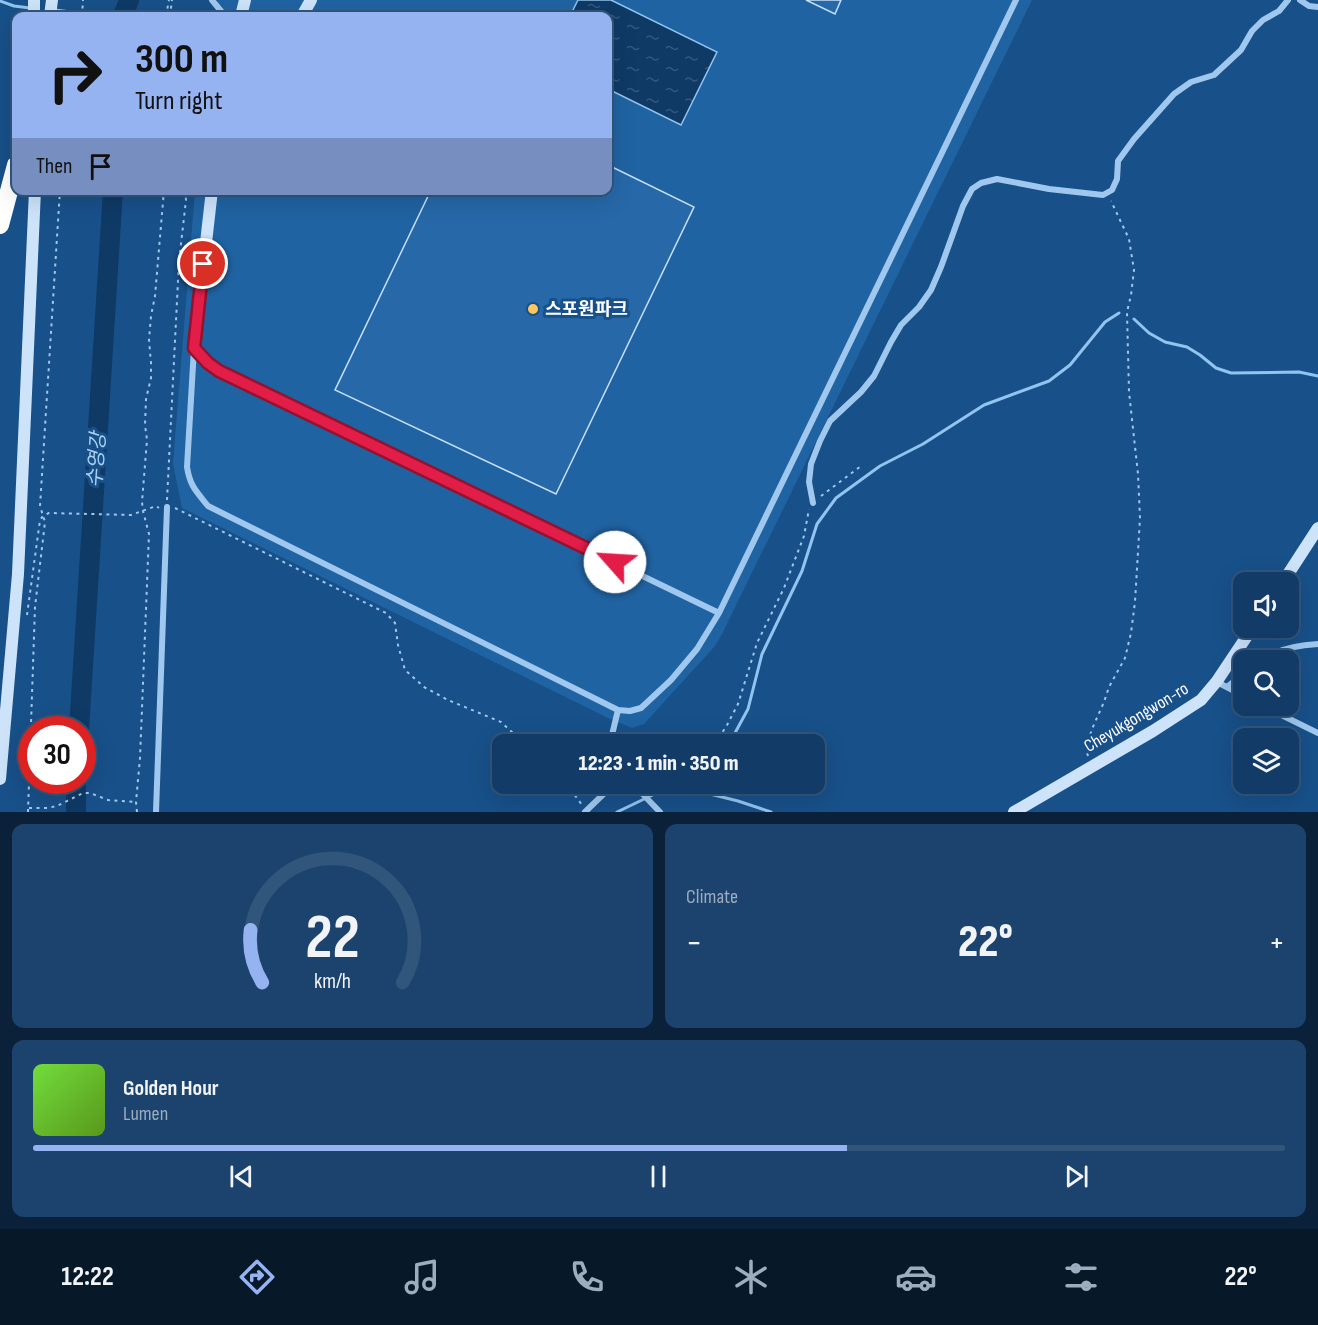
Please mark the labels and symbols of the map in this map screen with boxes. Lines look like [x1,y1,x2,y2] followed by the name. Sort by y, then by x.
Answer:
[177,238,228,289] pin
[545,299,628,320] place label: 스포원파크
[526,302,540,316] marker: 스포원파크
[83,429,111,488] water label: 수영강
[583,530,647,594] position arrow
[1080,678,1192,757] street label: Cheyukgongwon-ro
[18,716,96,794] speed limit sign: 30

